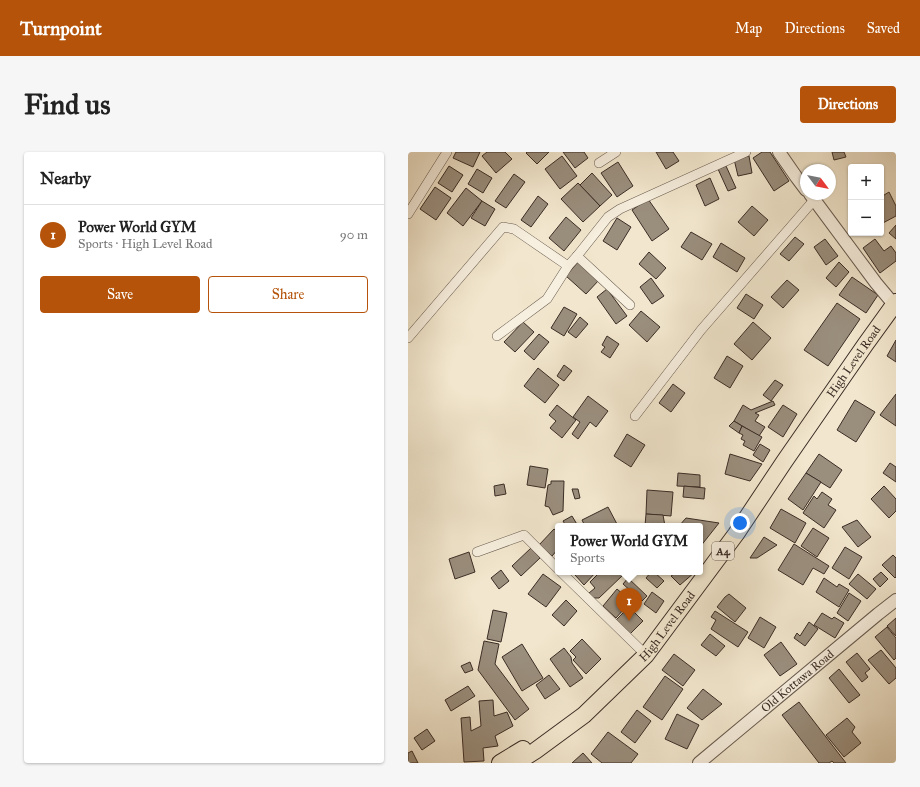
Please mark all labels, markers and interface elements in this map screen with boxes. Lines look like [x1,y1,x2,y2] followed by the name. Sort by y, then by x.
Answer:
[20,17,102,40] text: Turnpoint
[735,20,762,37] text: Map
[784,20,845,37] text: Directions
[867,20,900,37] text: Saved
[800,86,896,123] button: Directions
[24,87,110,122] text: Find us
[800,164,836,200] north arrow
[848,164,884,236] map controls
[848,164,884,200] button: +
[40,168,91,189] text: Nearby
[848,200,884,236] button: −
[78,218,196,236] text: Power World GYM
[50,227,56,243] text: 1
[340,227,368,243] text: 90 m
[78,236,213,252] text: Sports · High Level Road
[40,276,200,313] button: Save
[208,276,368,313] button: Share
[824,323,884,400] street label: High Level Road
[730,513,750,533] your location
[555,523,703,575] popup
[570,532,688,550] text: Power World GYM
[712,542,734,560] road number: A4
[570,550,605,566] text: Sports
[616,588,642,621] pin: 1
[636,588,698,665] street label: High Level Road
[758,647,836,715] street label: Old Kottawa Road

